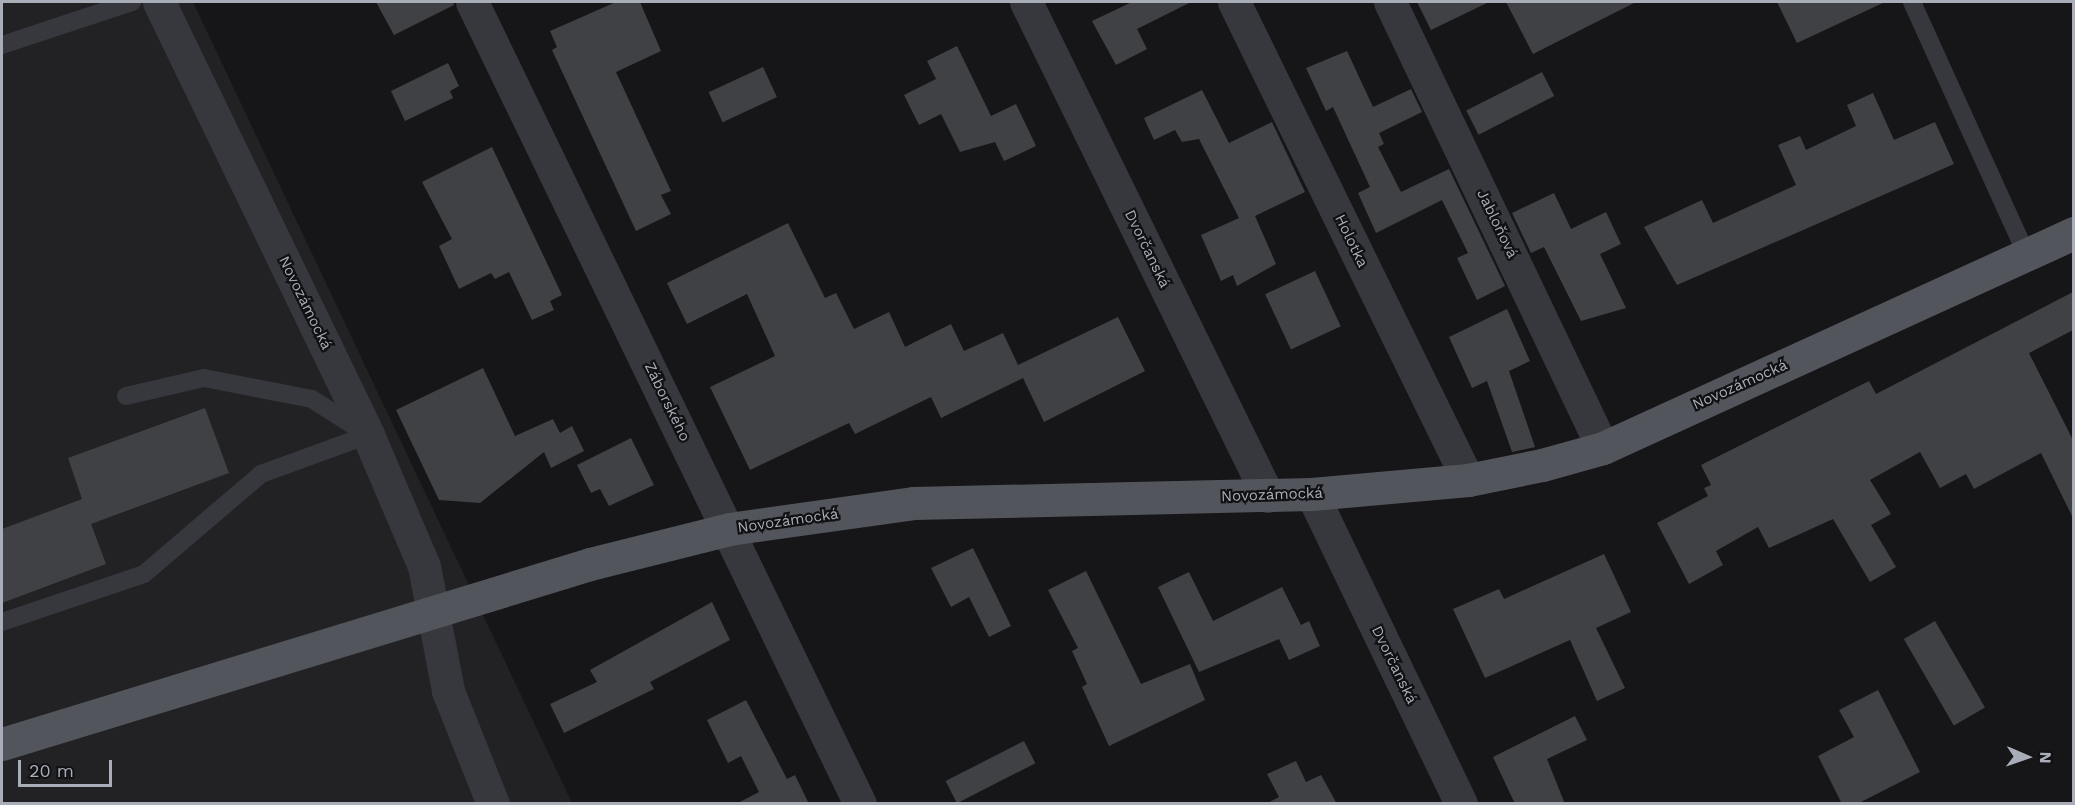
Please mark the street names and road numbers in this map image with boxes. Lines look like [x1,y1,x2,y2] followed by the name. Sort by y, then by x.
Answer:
[1473,187,1521,261] street label: Jabloňová
[1120,207,1174,291] street label: Dvorčanská
[1331,212,1371,270] street label: Holotka
[275,253,335,353] street label: Novozámocká
[1690,356,1790,414] street label: Novozámocká
[640,360,694,444] street label: Záborského
[1221,484,1323,506] street label: Novozámocká
[736,505,840,537] street label: Novozámocká
[1367,623,1421,707] street label: Dvorčanská

